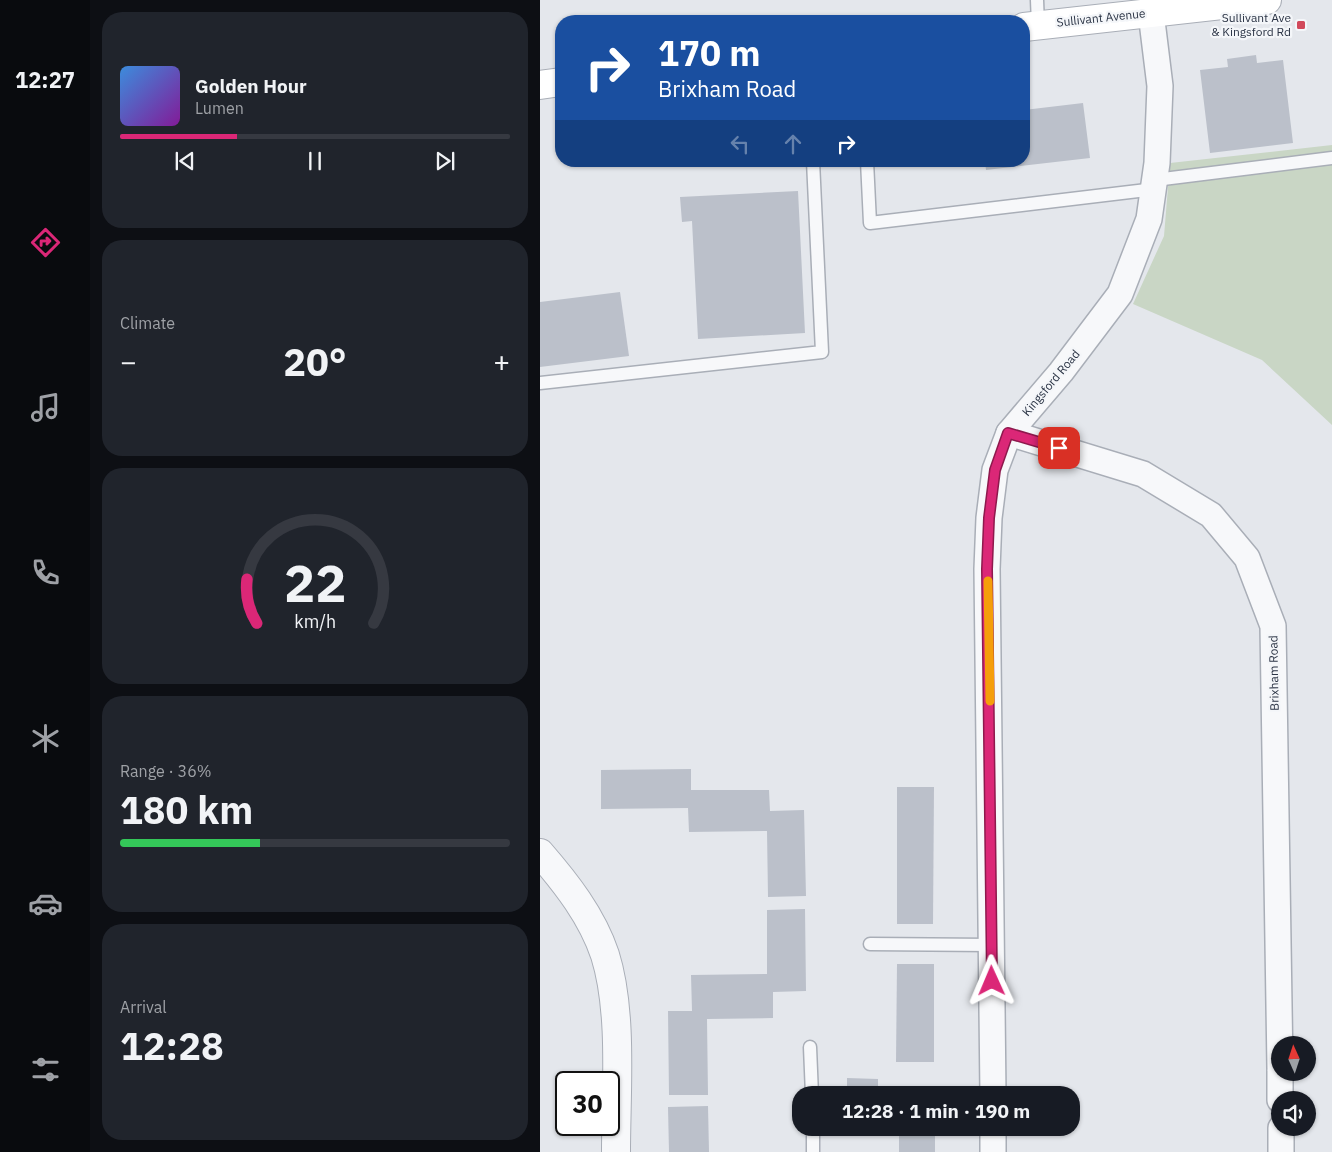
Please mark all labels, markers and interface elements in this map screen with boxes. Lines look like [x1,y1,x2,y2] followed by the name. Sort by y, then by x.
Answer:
[1056,5,1147,30] street label: Sullivant Avenue
[1211,10,1291,39] place label: Sullivant Ave & Kingsford Rd
[1295,19,1307,31] marker: Sullivant Ave & Kingsford Rd
[658,30,761,76] text: 170 m
[575,35,640,100] icon: right
[15,65,75,94] text: 12:27
[195,74,307,98] text: Golden Hour
[658,74,796,103] text: Brixham Road
[195,98,244,118] text: Lumen
[726,130,754,158] icon: left
[779,130,807,158] icon: ahead
[832,130,860,158] icon: right
[171,147,199,175] icon: previous
[301,147,329,175] icon: pause
[431,147,459,175] icon: next
[28,225,63,260] icon: directions
[120,313,175,333] text: Climate
[283,337,347,386] text: 20°
[120,343,137,380] text: −
[493,343,510,380] text: +
[1019,347,1083,419] street label: Kingsford Road
[28,390,63,425] icon: music
[1038,427,1080,469] pin
[1045,434,1073,462] icon: arrive
[284,549,346,616] text: 22
[28,555,63,590] icon: phone
[294,610,336,633] text: km/h
[1265,635,1282,711] street label: Brixham Road
[28,721,63,756] icon: climate
[120,761,212,781] text: Range · 36%
[120,785,253,834] text: 180 km
[28,886,63,921] icon: car
[965,954,1017,1006] position arrow
[120,997,167,1017] text: Arrival
[120,1021,224,1070] text: 12:28
[1271,1036,1316,1081] north arrow
[1271,1036,1316,1136] map controls
[28,1052,63,1087] icon: filters
[555,1071,620,1136] speed limit sign: 30
[1271,1091,1316,1136] button: sound
[842,1099,1030,1123] text: 12:28 · 1 min · 190 m

